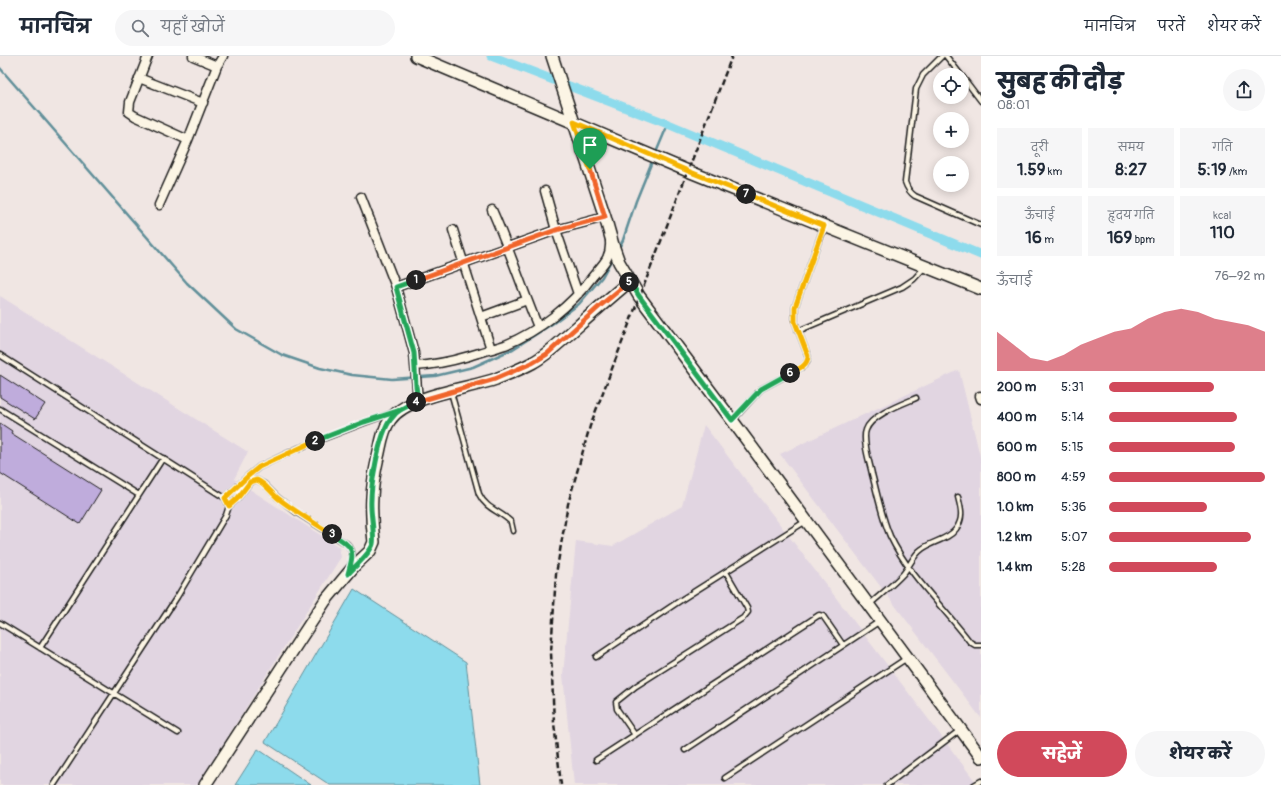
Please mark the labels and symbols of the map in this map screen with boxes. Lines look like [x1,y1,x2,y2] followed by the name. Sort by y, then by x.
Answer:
[573,128,607,169] pin
[736,184,756,204] pin: 7
[406,270,426,290] pin: 1
[619,272,639,292] pin: 5
[780,363,800,383] pin: 6
[406,392,426,412] pin: 4
[305,431,325,451] pin: 2
[322,524,342,544] pin: 3

